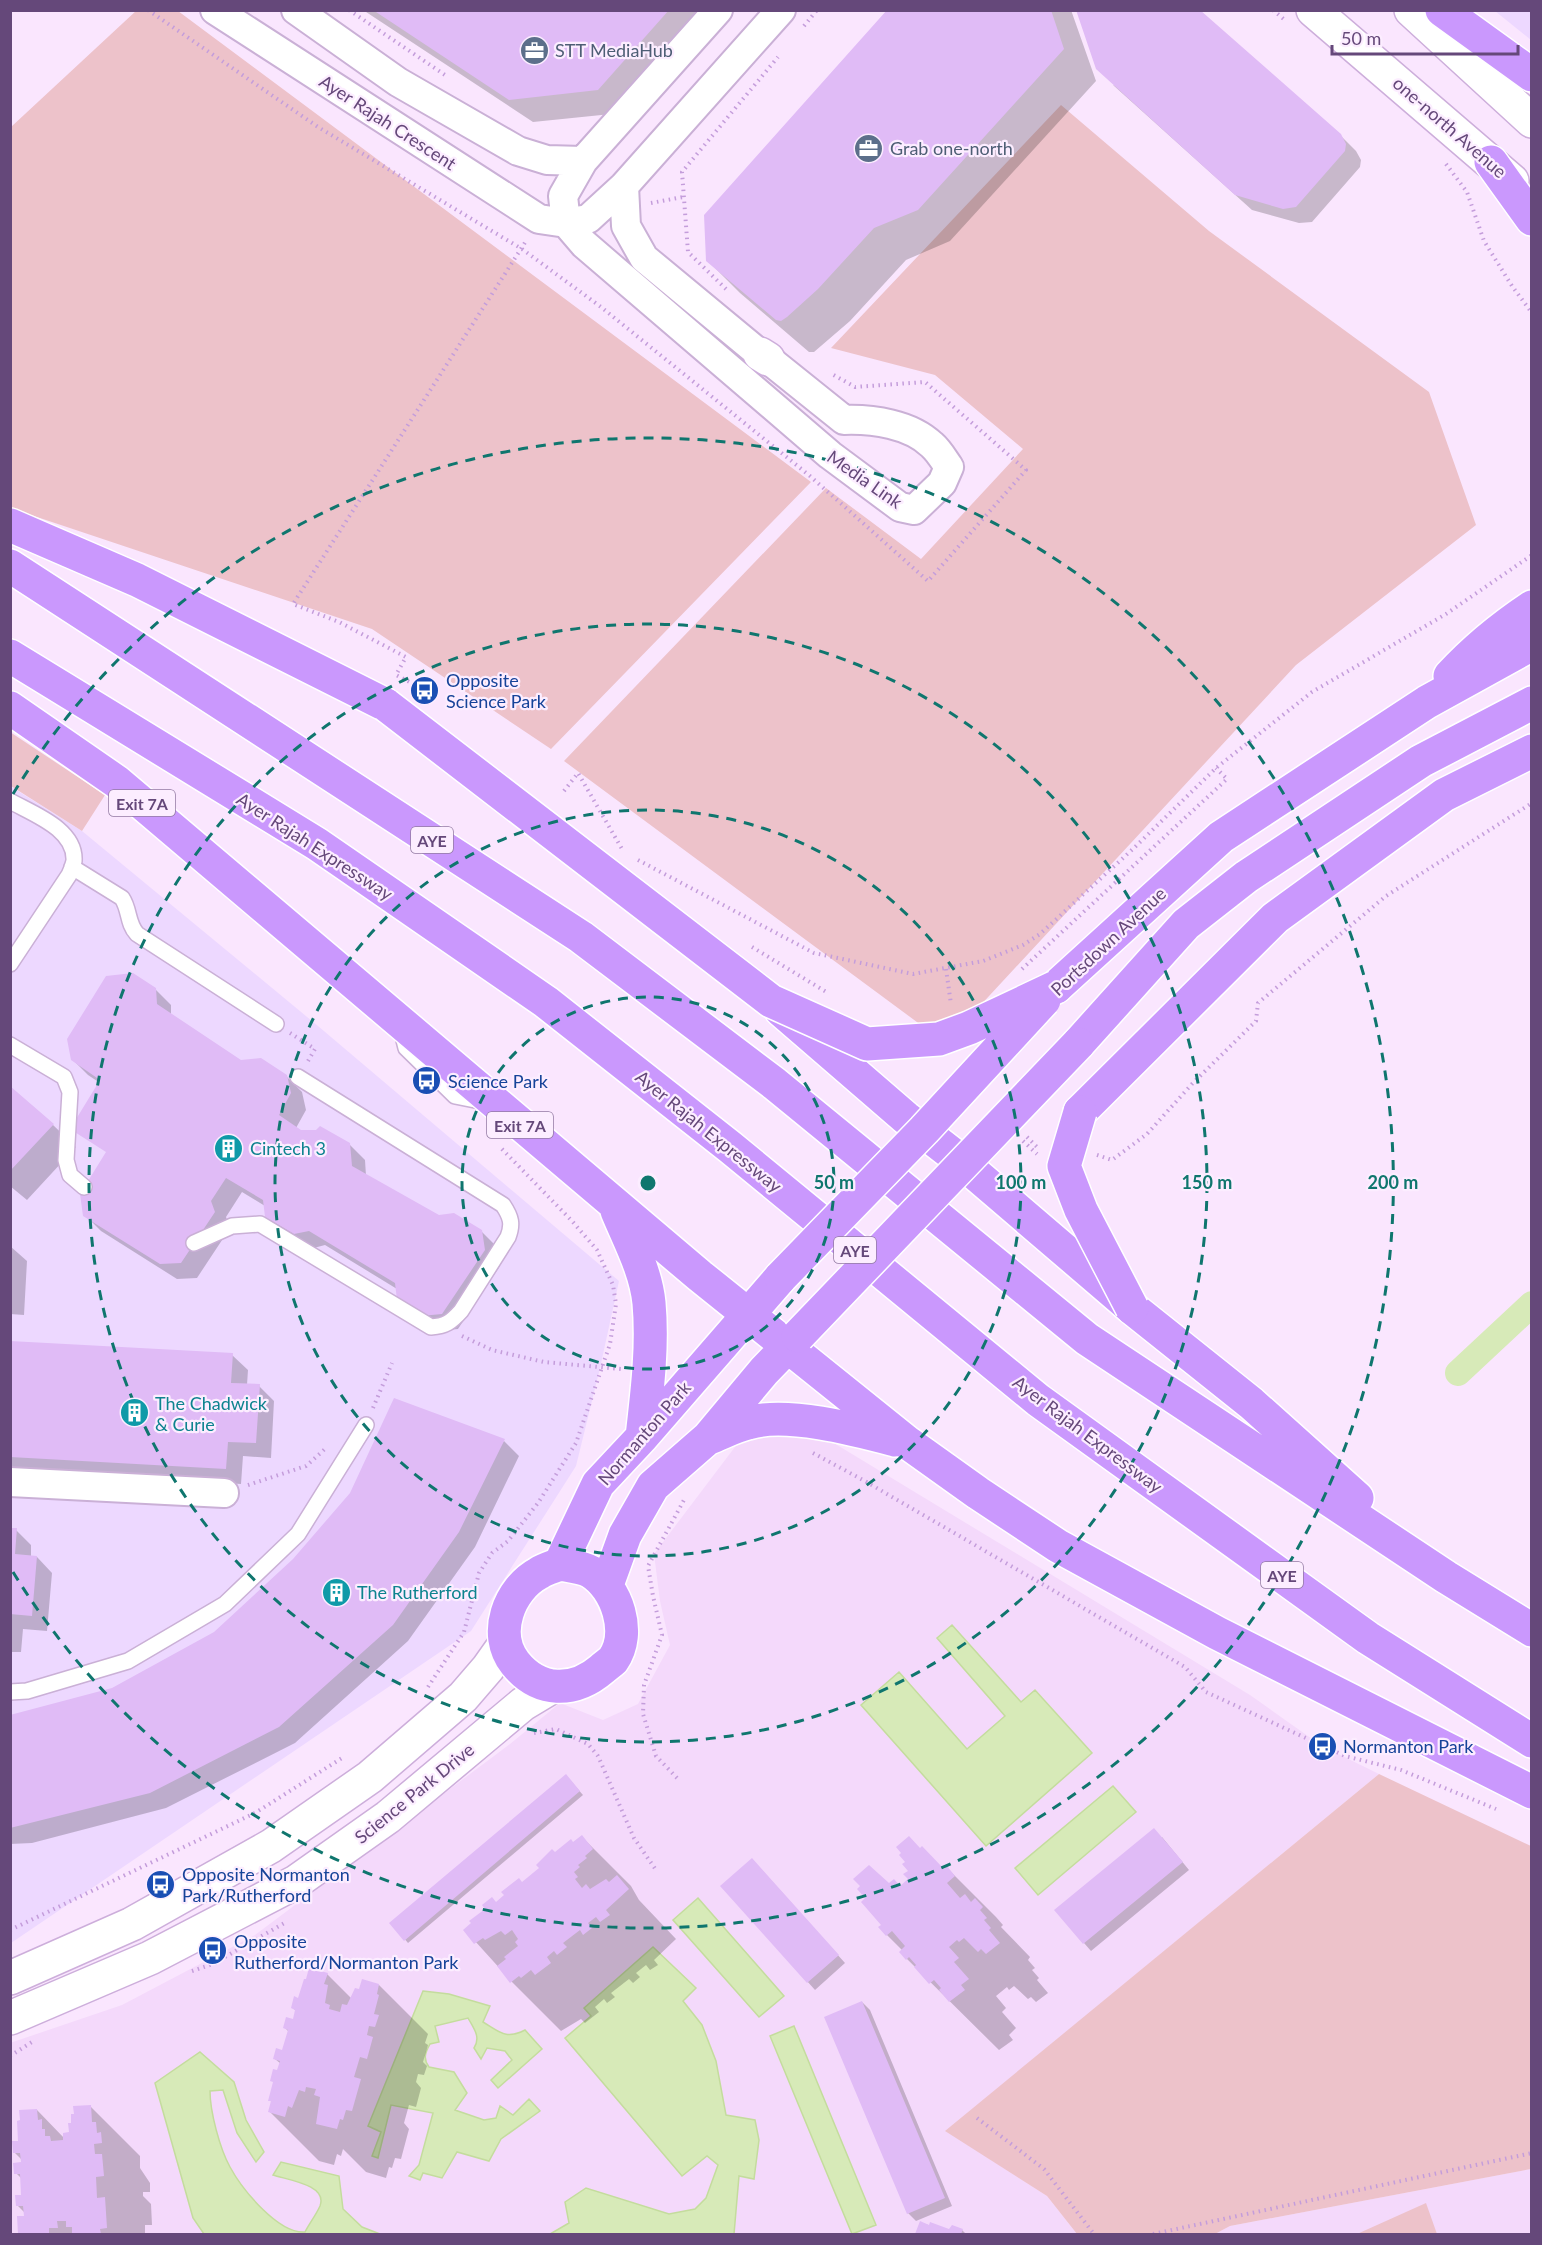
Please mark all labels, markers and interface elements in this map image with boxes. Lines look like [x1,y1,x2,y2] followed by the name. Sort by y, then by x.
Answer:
[1332,18,1518,56] scale bar
[1341,27,1381,49] text: 50 m
[518,34,550,66] office icon: STT MediaHub
[555,39,673,61] place label: STT MediaHub
[316,70,461,175] street label: Ayer Rajah Crescent
[1389,72,1511,182] street label: one-north Avenue
[853,132,885,164] office icon: Grab one-north
[890,137,1013,159] place label: Grab one-north
[823,445,907,513] street label: Media Link
[446,669,547,712] place label: Opposite Science Park
[409,674,441,706] bus stop icon: Opposite Science Park
[233,787,398,905] street label: Ayer Rajah Expressway
[109,790,175,816] road number: Exit 7A
[411,827,453,853] road number: AYE
[1046,882,1170,1000] street label: Portsdown Avenue
[411,1065,443,1097] bus stop icon: Science Park
[632,1065,787,1197] street label: Ayer Rajah Expressway
[448,1070,549,1092] place label: Science Park
[487,1112,553,1138] road number: Exit 7A
[213,1132,245,1164] building icon: Cintech 3
[250,1137,326,1159] place label: Cintech 3
[814,1171,854,1193] text: 50 m
[996,1171,1046,1193] text: 100 m
[1182,1171,1232,1193] text: 150 m
[1368,1171,1418,1193] text: 200 m
[638,1173,658,1193] centre of rings
[834,1237,876,1263] road number: AYE
[1009,1371,1168,1498] street label: Ayer Rajah Expressway
[593,1376,696,1489] street label: Normanton Park
[155,1392,268,1435] place label: The Chadwick & Curie
[118,1397,150,1429] building icon: The Chadwick & Curie
[1261,1562,1303,1588] road number: AYE
[320,1576,352,1608] building icon: The Rutherford
[357,1581,478,1603] place label: The Rutherford
[1306,1730,1338,1762] bus stop icon: Normanton Park
[1343,1735,1474,1757] place label: Normanton Park
[350,1738,478,1848] street label: Science Park Drive
[182,1863,350,1906] place label: Opposite Normanton Park/Rutherford
[145,1868,177,1900] bus stop icon: Opposite Normanton Park/Rutherford
[234,1930,459,1973] place label: Opposite Rutherford/Normanton Park
[197,1935,229,1967] bus stop icon: Opposite Rutherford/Normanton Park

